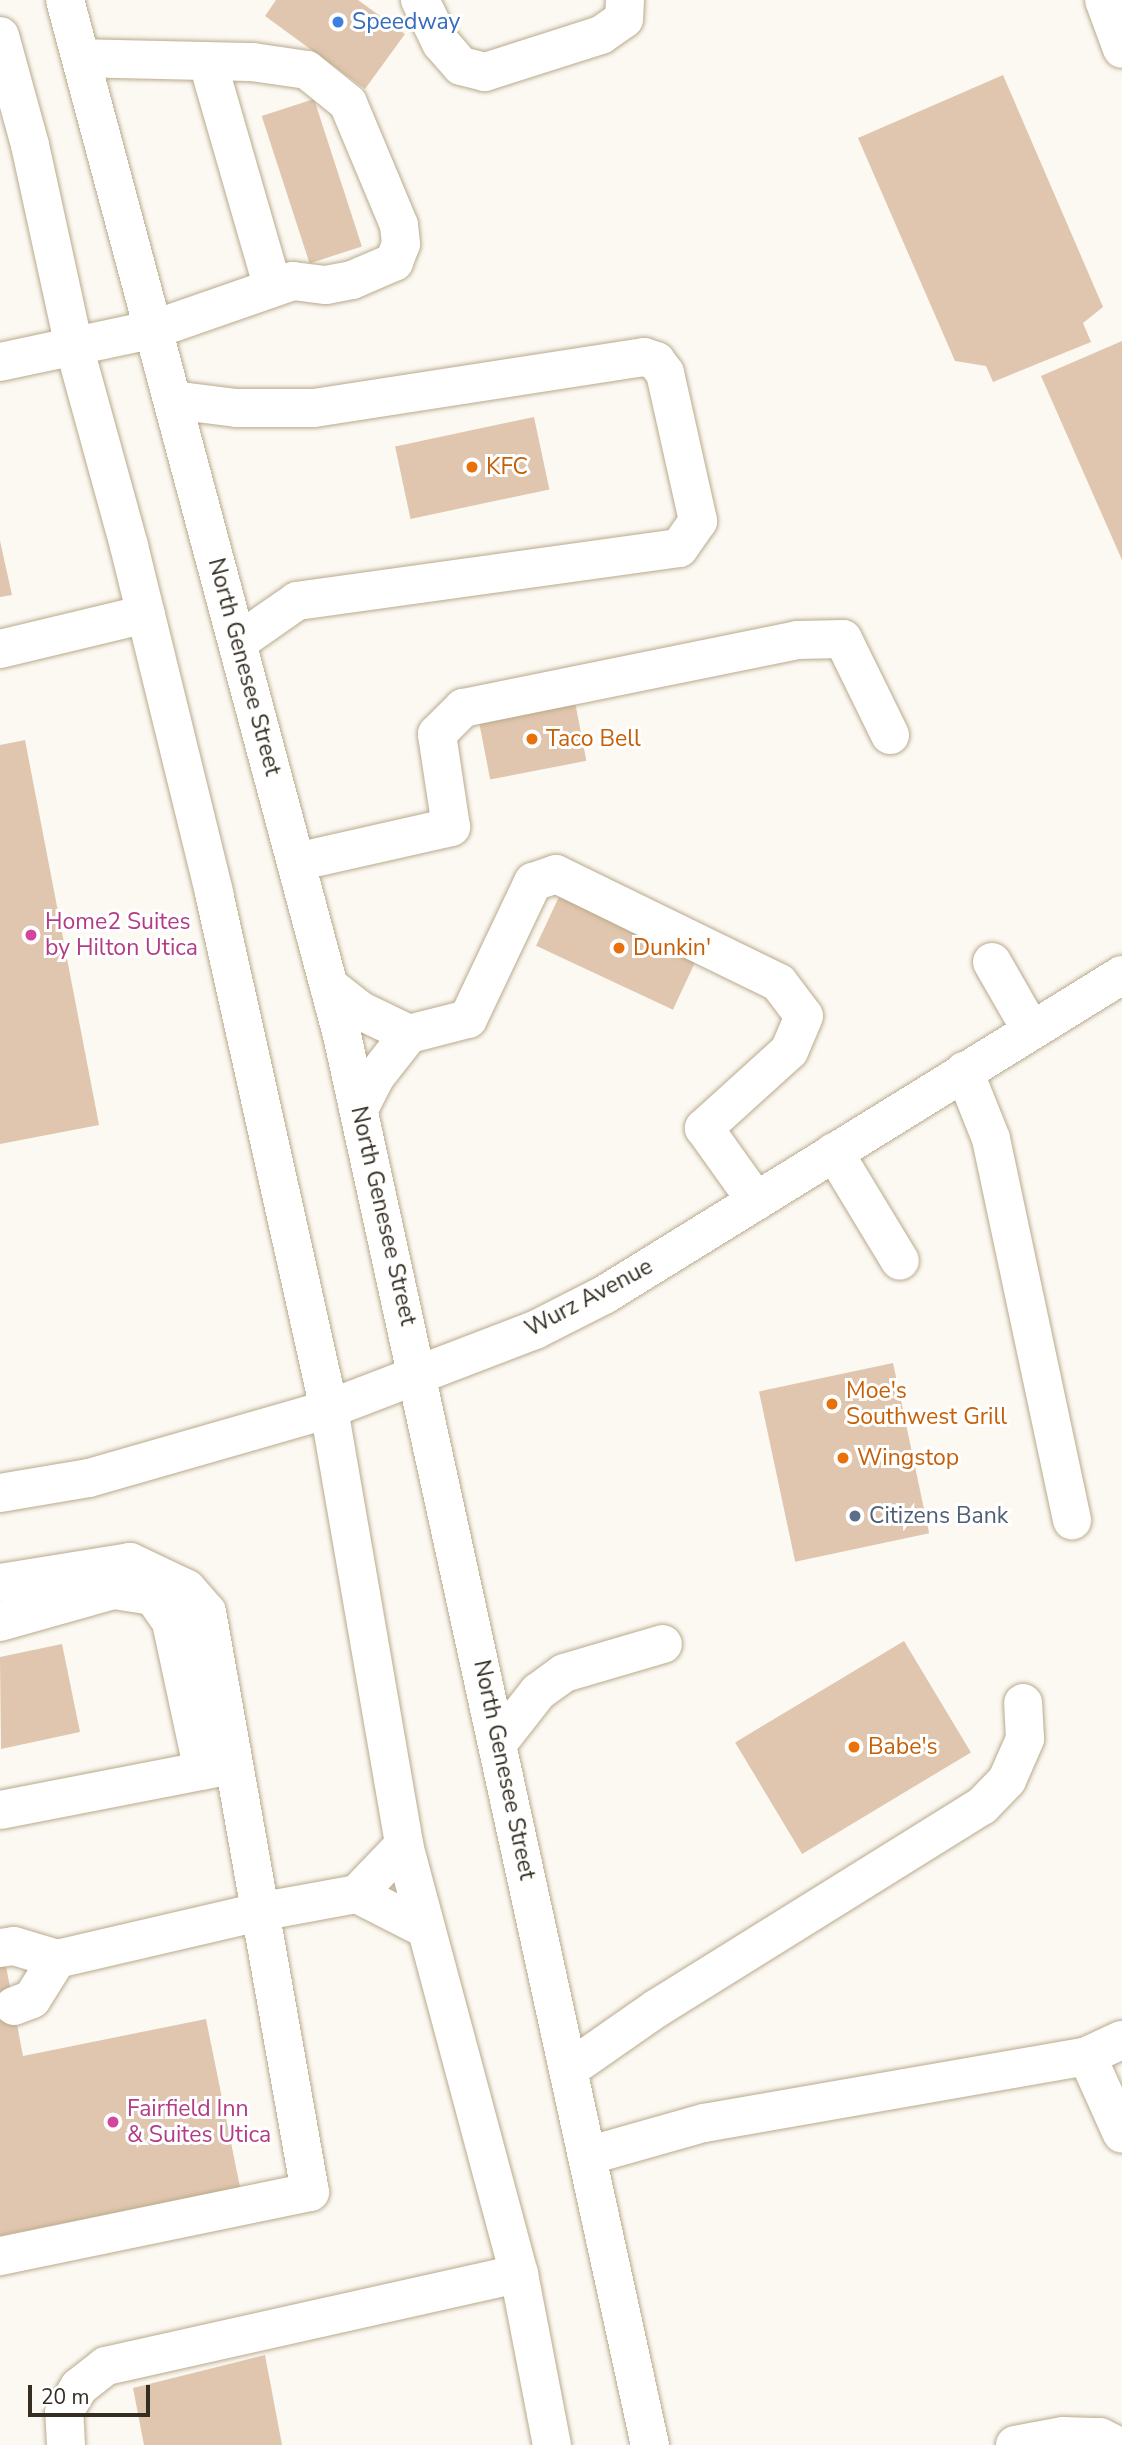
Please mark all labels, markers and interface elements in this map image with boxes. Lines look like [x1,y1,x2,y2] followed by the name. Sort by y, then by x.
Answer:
[352,8,460,36] place label: Speedway
[330,14,346,30] marker: Speedway
[486,453,528,481] place label: KFC
[464,459,480,475] marker: KFC
[202,555,286,779] street label: North Genesee Street
[546,725,641,753] place label: Taco Bell
[524,731,540,747] marker: Taco Bell
[45,908,198,962] place label: Home2 Suites by Hilton Utica
[23,927,39,943] marker: Home2 Suites by Hilton Utica
[633,934,711,962] place label: Dunkin'
[611,940,627,956] marker: Dunkin'
[344,1104,422,1328] street label: North Genesee Street
[521,1253,657,1343] street label: Wurz Avenue
[846,1377,1007,1431] place label: Moe's Southwest Grill
[824,1396,840,1412] marker: Moe's Southwest Grill
[857,1444,959,1472] place label: Wingstop
[835,1450,851,1466] marker: Wingstop
[869,1502,1008,1530] place label: Citizens Bank
[847,1508,863,1524] marker: Citizens Bank
[467,1658,541,1882] street label: North Genesee Street
[868,1733,938,1761] place label: Babe's
[846,1739,862,1755] marker: Babe's
[127,2095,271,2149] place label: Fairfield Inn & Suites Utica
[105,2114,121,2130] marker: Fairfield Inn & Suites Utica
[32,2372,154,2416] scale bar
[41,2383,90,2411] text: 20 m

